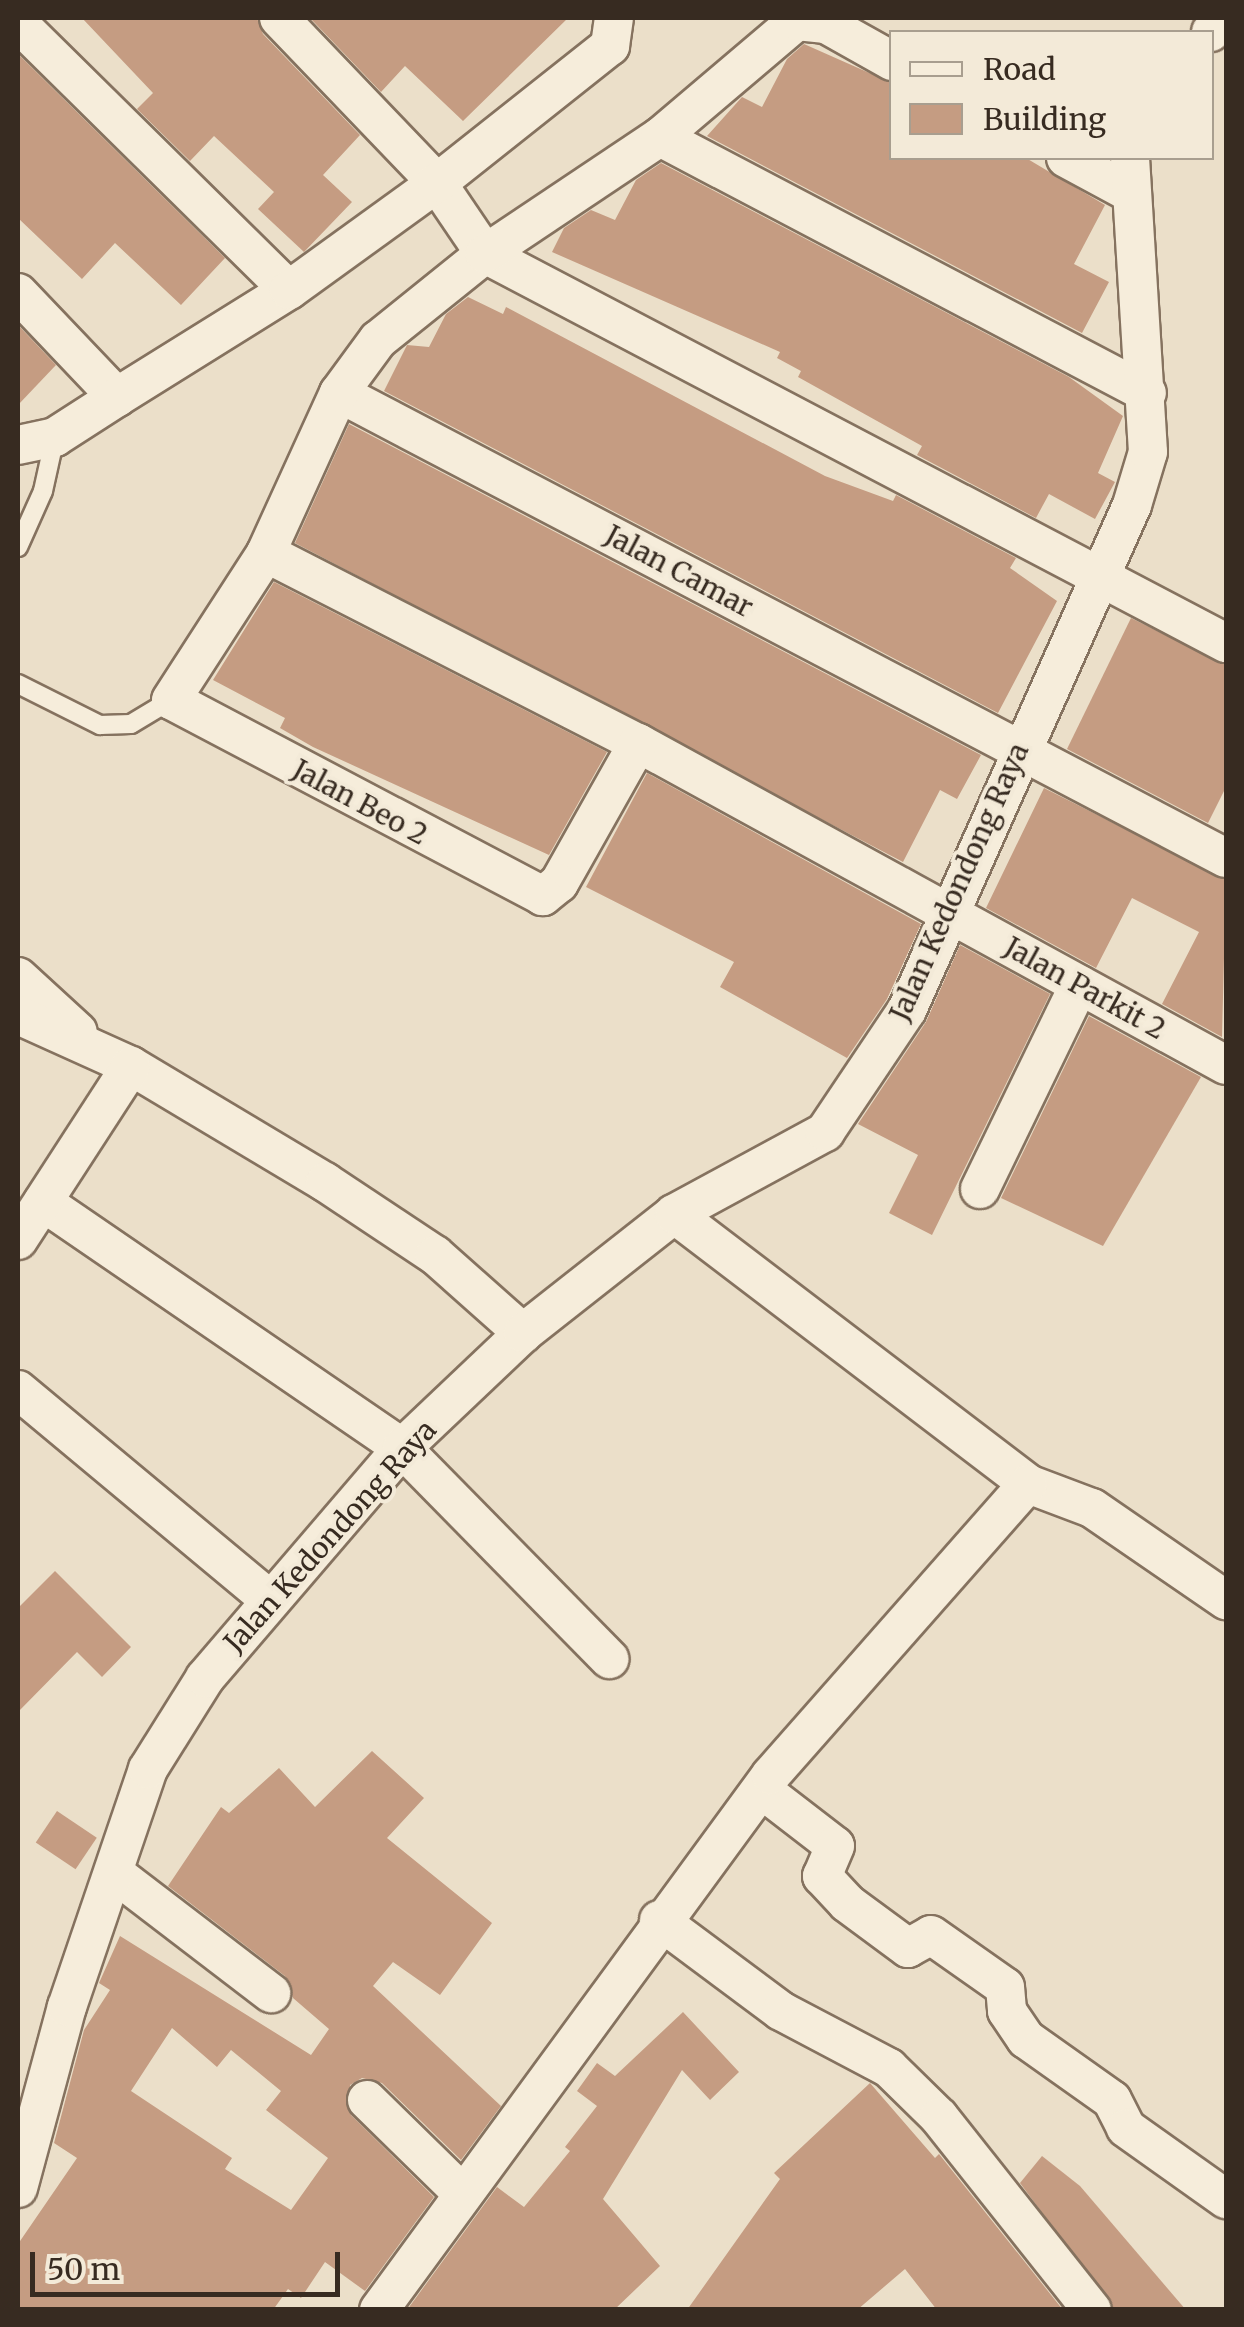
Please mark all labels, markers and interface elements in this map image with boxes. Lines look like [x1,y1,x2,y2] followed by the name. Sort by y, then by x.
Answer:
[889,30,1214,160] legend
[983,50,1056,88] text: Road
[983,100,1106,138] text: Building
[599,518,759,624] street label: Jalan Camar
[883,738,1035,1026] street label: Jalan Kedondong Raya
[287,752,433,852] street label: Jalan Beo 2
[999,930,1171,1046] street label: Jalan Parkit 2
[217,1413,443,1659] street label: Jalan Kedondong Raya
[35,2232,345,2294] scale bar
[47,2250,120,2288] text: 50 m

